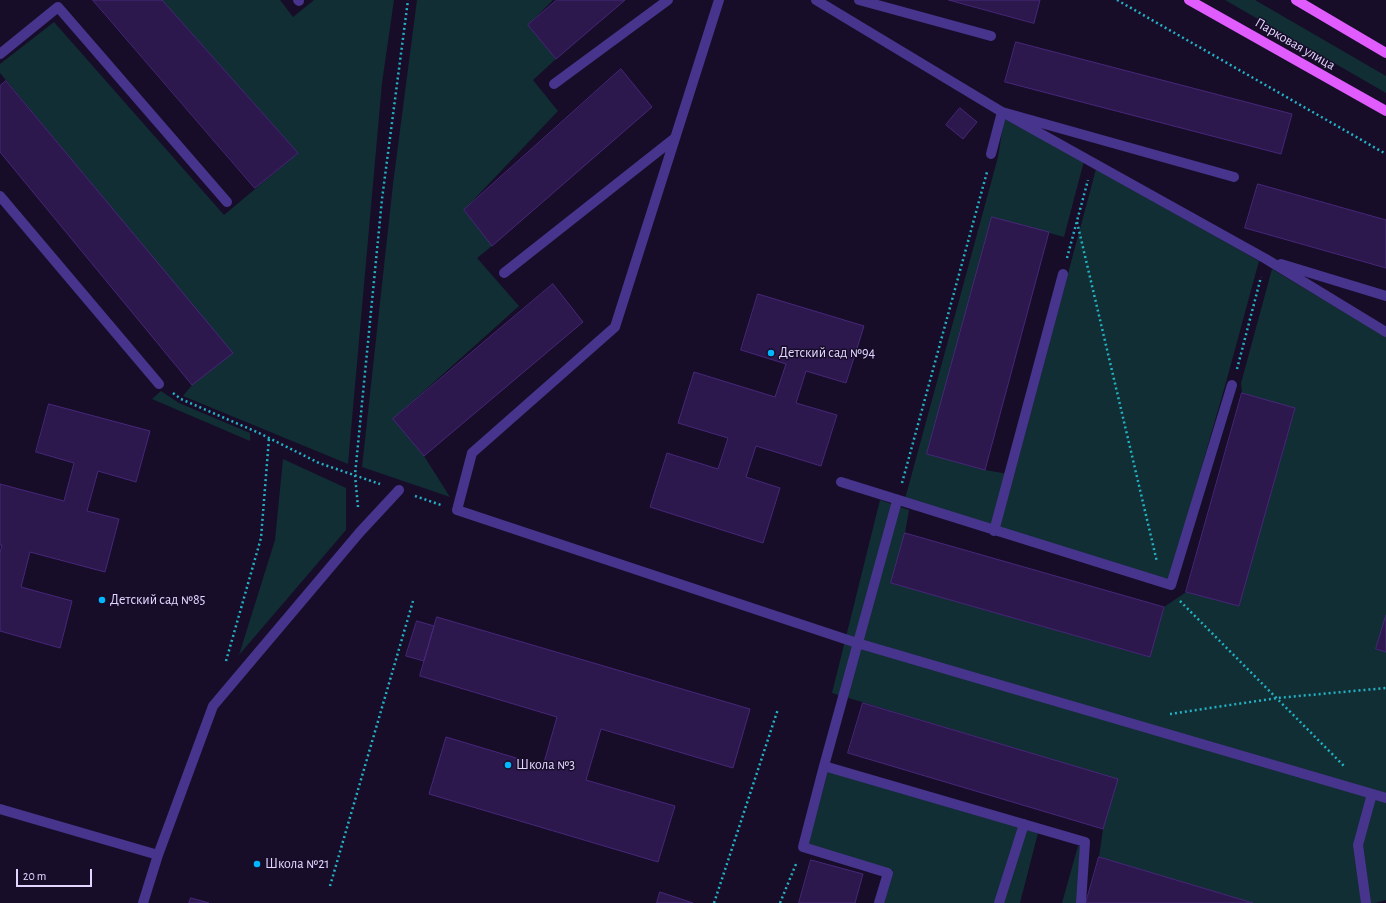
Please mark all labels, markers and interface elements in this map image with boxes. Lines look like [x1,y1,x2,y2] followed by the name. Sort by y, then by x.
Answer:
[1252,14,1338,74] street label: Парковая улица
[779,345,875,361] place label: Детский сад №94
[766,348,776,358] marker: Детский сад №94
[110,592,205,608] place label: Детский сад №85
[97,595,107,605] marker: Детский сад №85
[516,757,575,773] place label: Школа №3
[503,760,513,770] marker: Школа №3
[265,856,329,872] place label: Школа №21
[252,859,262,869] marker: Школа №21
[18,861,94,887] scale bar
[23,870,46,882] text: 20 m

